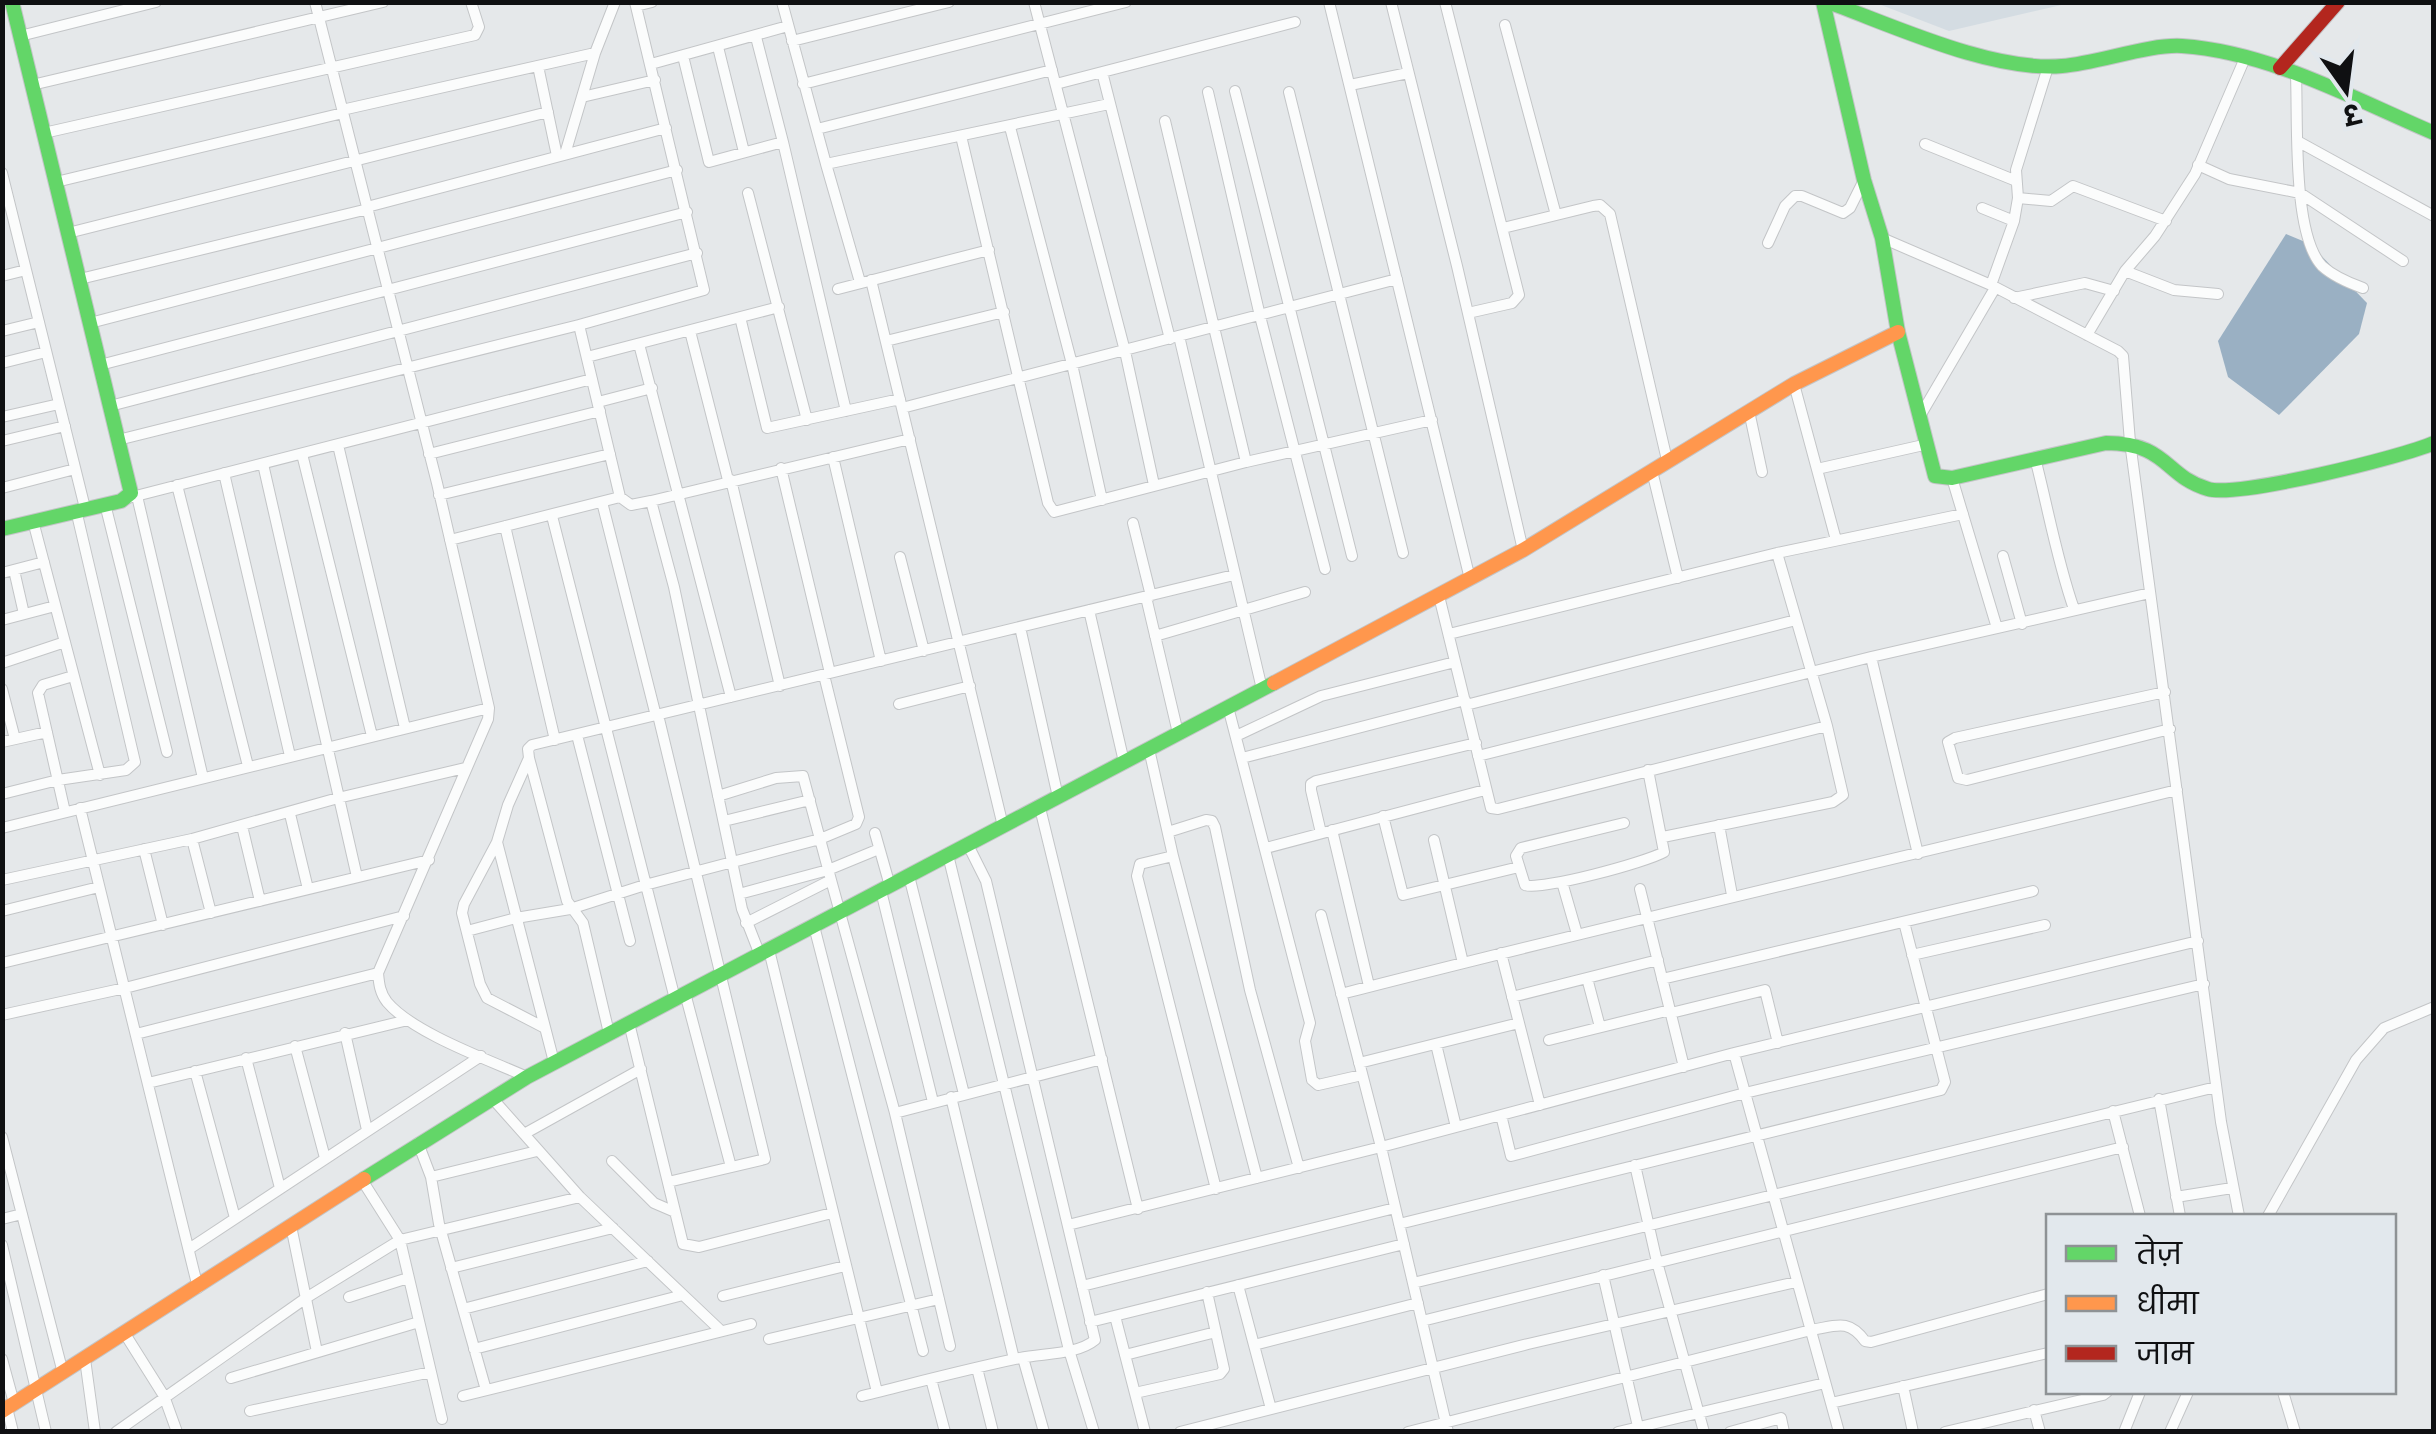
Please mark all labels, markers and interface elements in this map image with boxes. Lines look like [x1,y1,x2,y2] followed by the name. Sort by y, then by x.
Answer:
[2296,40,2396,140] north arrow
[2338,93,2365,135] text: उ
[2046,1214,2396,1394] legend
[2135,1232,2184,1275] text: तेज़
[2136,1282,2200,1325] text: धीमा
[2135,1332,2195,1375] text: जाम

